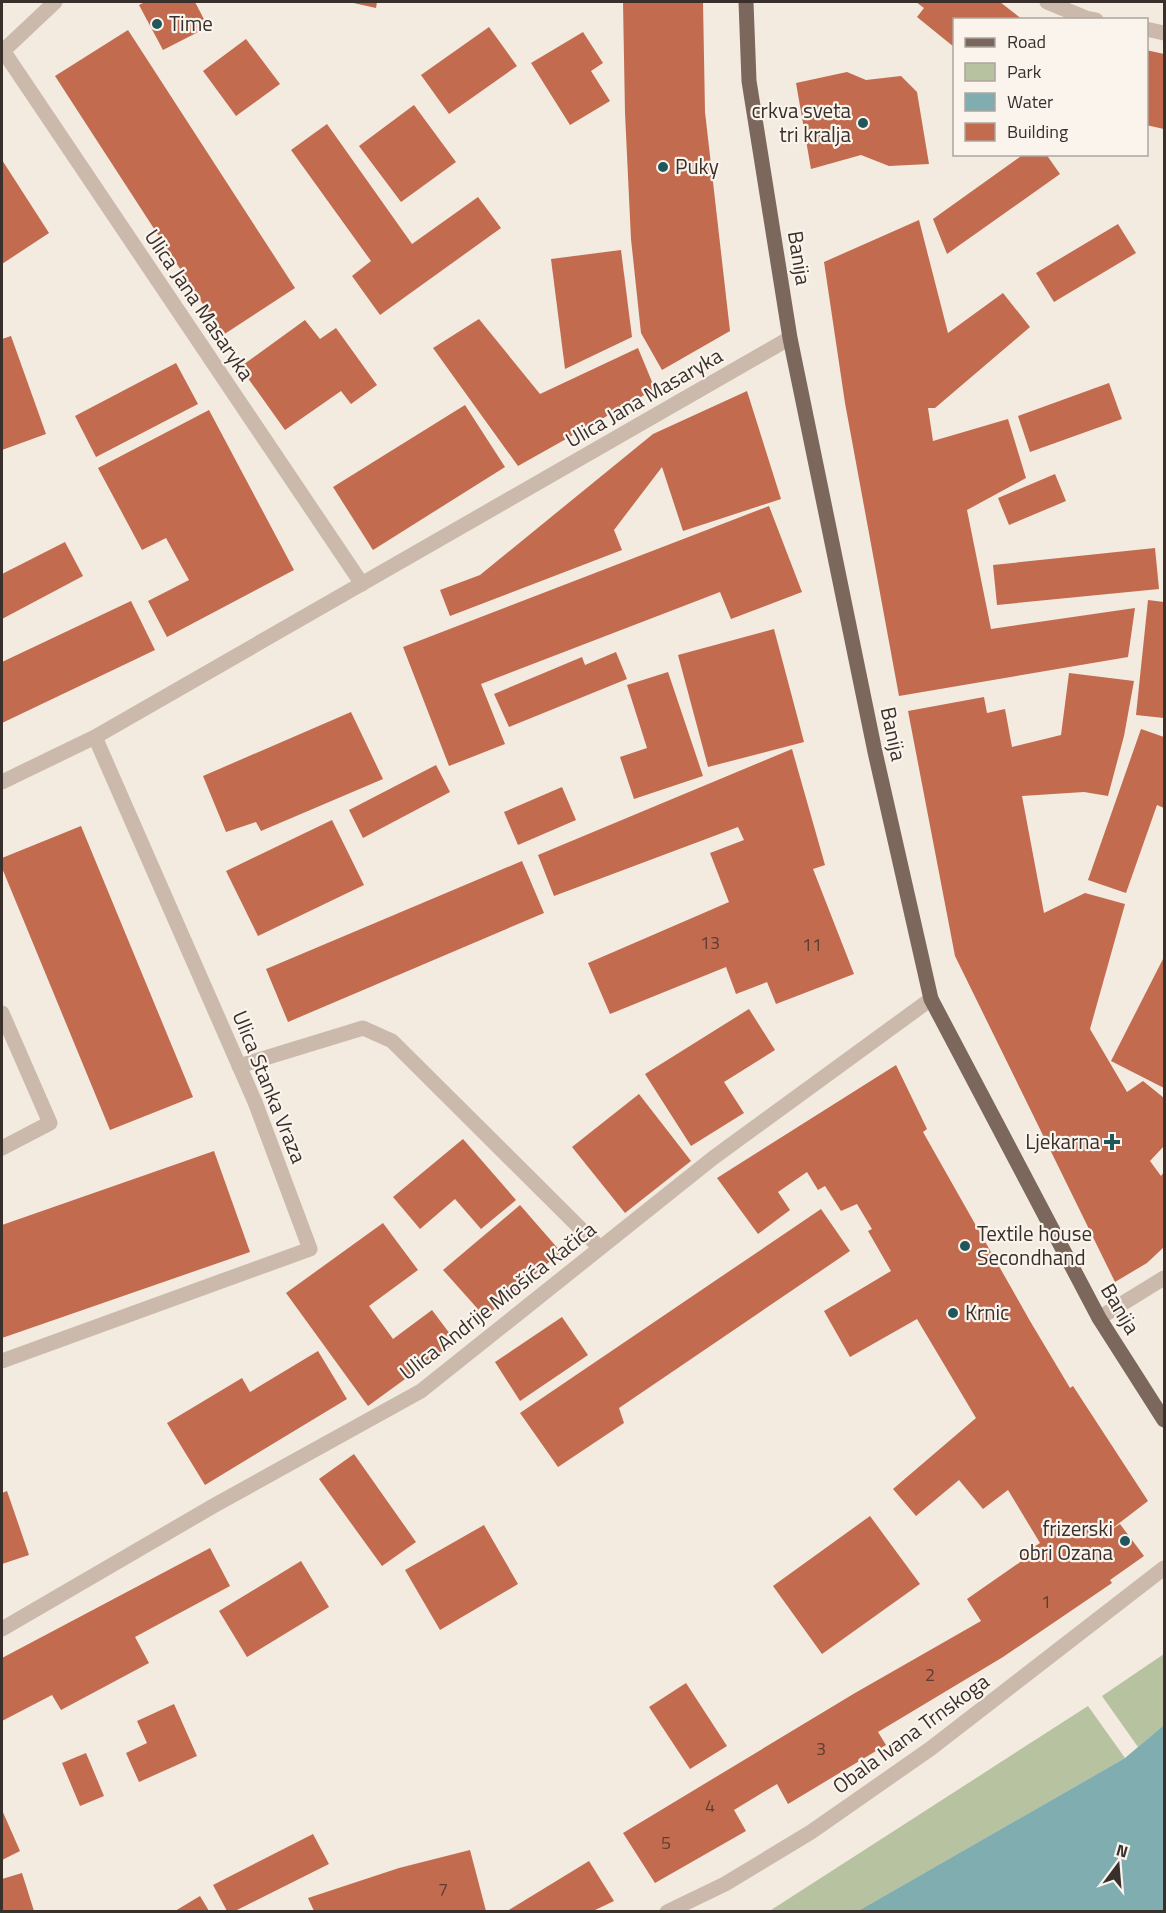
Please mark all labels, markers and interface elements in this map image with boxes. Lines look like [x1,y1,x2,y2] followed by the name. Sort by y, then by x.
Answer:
[169,7,213,39] place label: Time
[150,17,164,31] marker: Time
[953,18,1148,156] legend
[1007,28,1046,55] text: Road
[1007,58,1042,85] text: Park
[1007,88,1053,115] text: Water
[751,94,851,150] place label: crkva sveta tri kralja
[856,116,870,130] marker: crkva sveta tri kralja
[1007,118,1068,145] text: Building
[675,150,719,182] place label: Puky
[656,160,670,174] marker: Puky
[137,222,263,387] street label: Ulica Jana Masaryka
[780,228,820,288] street label: Banija
[559,339,728,455] street label: Ulica Jana Masaryka
[873,704,915,764] street label: Banija
[700,929,720,956] house number: 13
[802,931,822,958] house number: 11
[225,1005,315,1168] street label: Ulica Stanka Vraza
[1025,1125,1100,1157] place label: Ljekarna
[1105,1135,1119,1149] marker: Ljekarna
[392,1213,603,1387] street label: Ulica Andrije Miošića Kačića
[977,1217,1092,1273] place label: Textile house Secondhand
[958,1239,972,1253] marker: Textile house Secondhand
[1093,1277,1149,1340] street label: Banija
[965,1296,1009,1328] place label: Krnic
[946,1306,960,1320] marker: Krnic
[1019,1512,1113,1568] place label: frizerski obri Ozana
[1118,1534,1132,1548] marker: frizerski obri Ozana
[1041,1588,1051,1615] house number: 1
[925,1661,935,1688] house number: 2
[825,1665,996,1801] street label: Obala Ivana Trnskoga
[816,1735,826,1762] house number: 3
[705,1792,715,1819] house number: 4
[661,1829,671,1856] house number: 5
[1088,1835,1148,1895] north arrow
[1113,1838,1131,1864] text: N
[438,1876,448,1903] house number: 7

